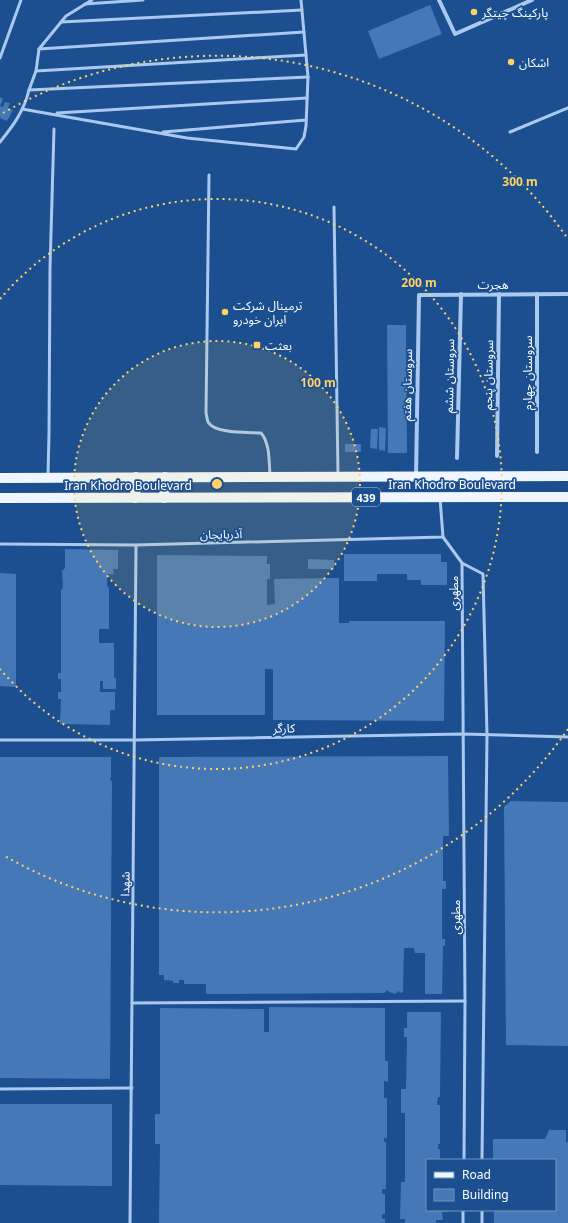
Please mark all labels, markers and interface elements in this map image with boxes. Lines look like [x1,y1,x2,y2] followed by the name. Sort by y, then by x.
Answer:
[481,4,548,21] place label: پارکینگ چیتگر
[469,7,479,17] marker: پارکینگ چیتگر
[519,54,549,71] place label: اشکان
[506,57,516,67] marker: اشکان
[502,173,538,190] text: 300 m
[401,274,437,291] text: 200 m
[477,276,509,293] street label: هجرت
[233,297,303,328] place label: ترمینال شرکت ایران خودرو
[220,307,230,317] marker: ترمینال شرکت ایران خودرو
[519,336,537,410] street label: سروستان چهارم
[265,337,292,354] place label: بعثت
[440,339,459,413] street label: سروستان ششم
[252,340,262,350] marker: بعثت
[479,340,498,410] street label: سروستان پنجم
[398,349,417,421] street label: سروستان هفتم
[300,374,336,391] text: 100 m
[388,476,516,493] street label: Iran Khodro Boulevard
[64,477,192,494] street label: Iran Khodro Boulevard
[210,477,224,491] centre of rings
[352,488,380,506] road number: 439
[200,525,243,543] street label: آذربایجان
[445,576,462,610] street label: مطهری
[272,719,296,737] street label: کارگر
[116,871,134,897] street label: شهدا
[447,900,464,934] street label: مطهری
[426,1159,556,1211] legend
[462,1166,491,1183] text: Road
[462,1186,509,1203] text: Building

